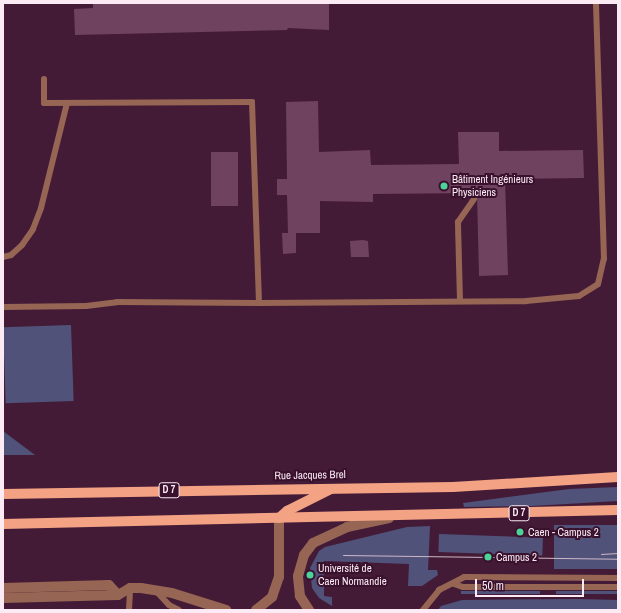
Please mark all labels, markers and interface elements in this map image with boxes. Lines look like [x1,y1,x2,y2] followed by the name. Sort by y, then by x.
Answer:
[452,173,533,199] place label: Bâtiment Ingénieurs Physiciens
[439,181,449,191] marker: Bâtiment Ingénieurs Physiciens
[274,468,346,482] street label: Rue Jacques Brel
[158,482,180,498] road number: D 7
[508,505,530,521] road number: D 7
[528,525,599,539] place label: Caen - Campus 2
[515,527,525,537] marker: Caen - Campus 2
[496,550,537,564] place label: Campus 2
[483,552,493,562] marker: Campus 2
[318,562,387,588] place label: Université de Caen Normandie
[305,570,315,580] marker: Université de Caen Normandie
[477,571,586,597] scale bar
[482,578,504,594] text: 50 m

